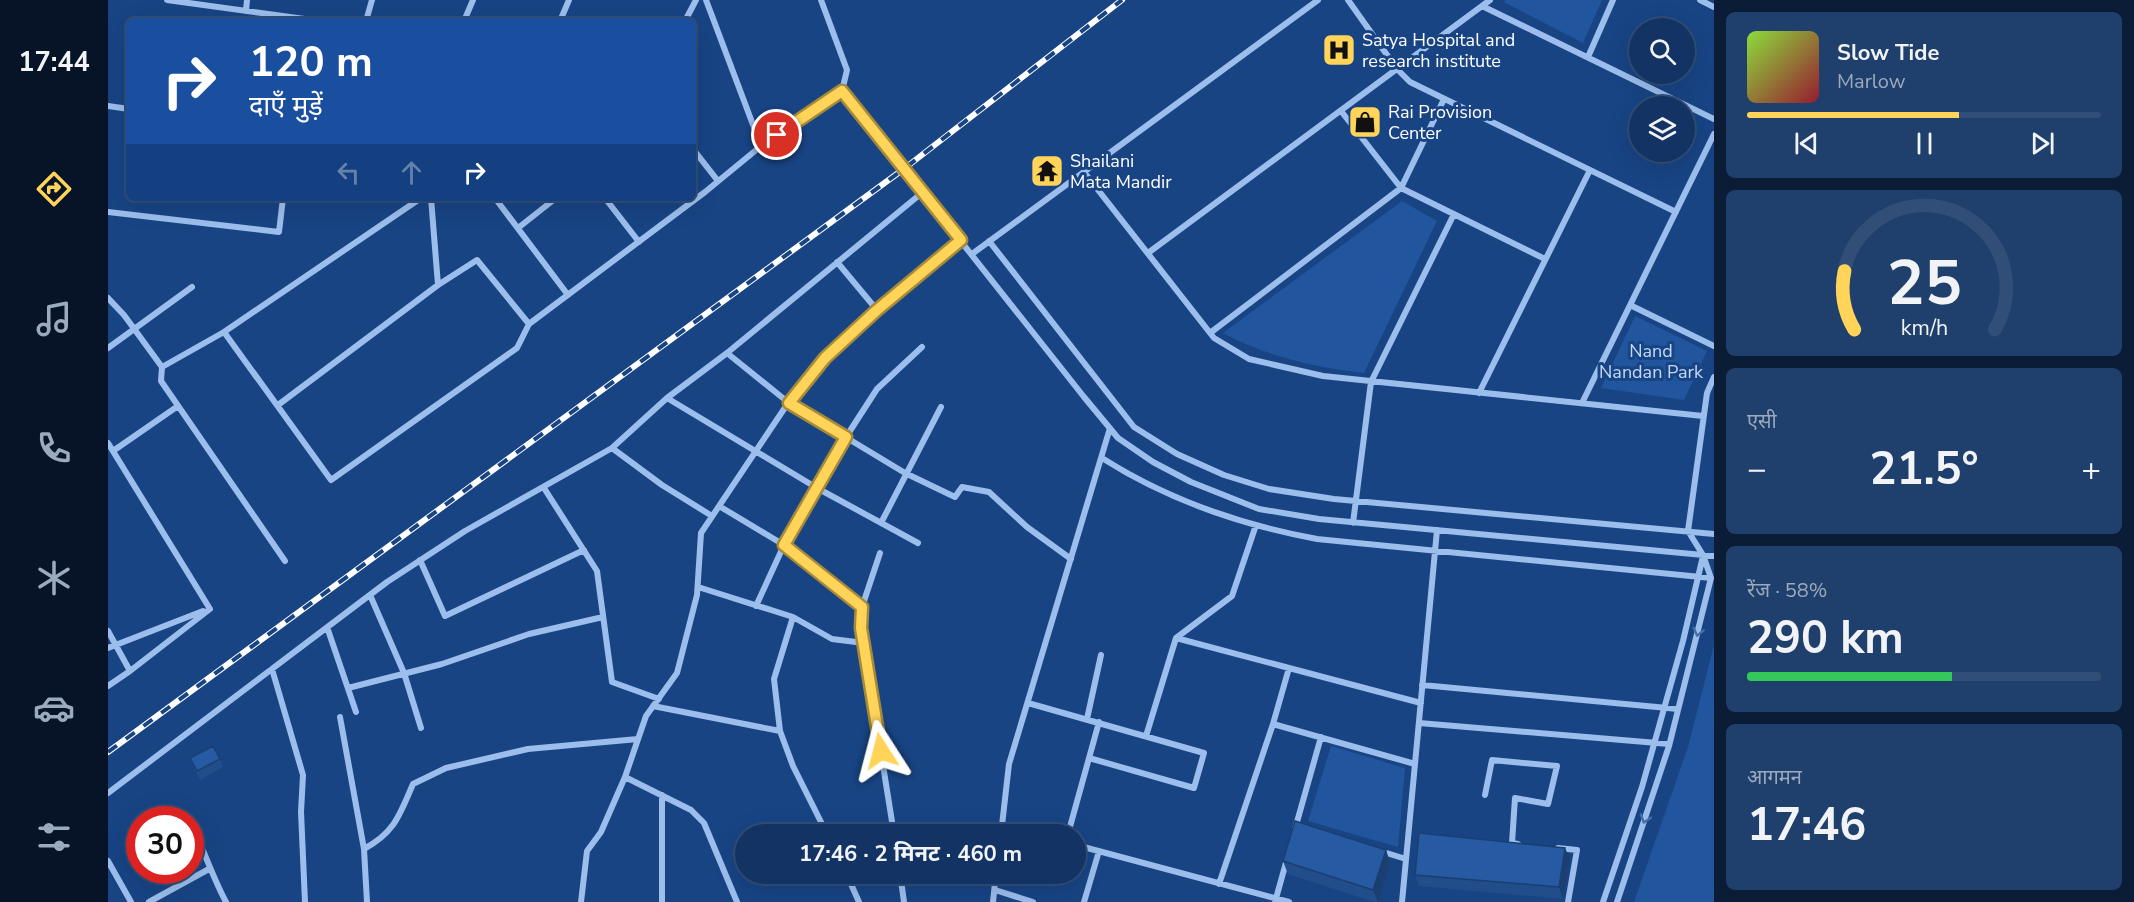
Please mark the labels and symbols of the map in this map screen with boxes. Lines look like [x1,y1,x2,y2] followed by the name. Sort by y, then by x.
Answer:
[1362,28,1515,73] place label: Satya Hospital and research institute
[1321,32,1357,68] hospital icon: Satya Hospital and research institute
[1388,100,1492,145] place label: Rai Provision Center
[1347,104,1383,140] shop icon: Rai Provision Center
[751,109,802,160] pin
[1070,149,1172,194] place label: Shailani Mata Mandir
[1029,153,1065,189] temple icon: Shailani Mata Mandir
[1599,339,1704,384] park label: Nand Nandan Park
[1692,627,1705,637] one-way arrow
[849,719,913,783] position arrow
[126,806,204,884] speed limit sign: 30
[1640,813,1652,824] one-way arrow

